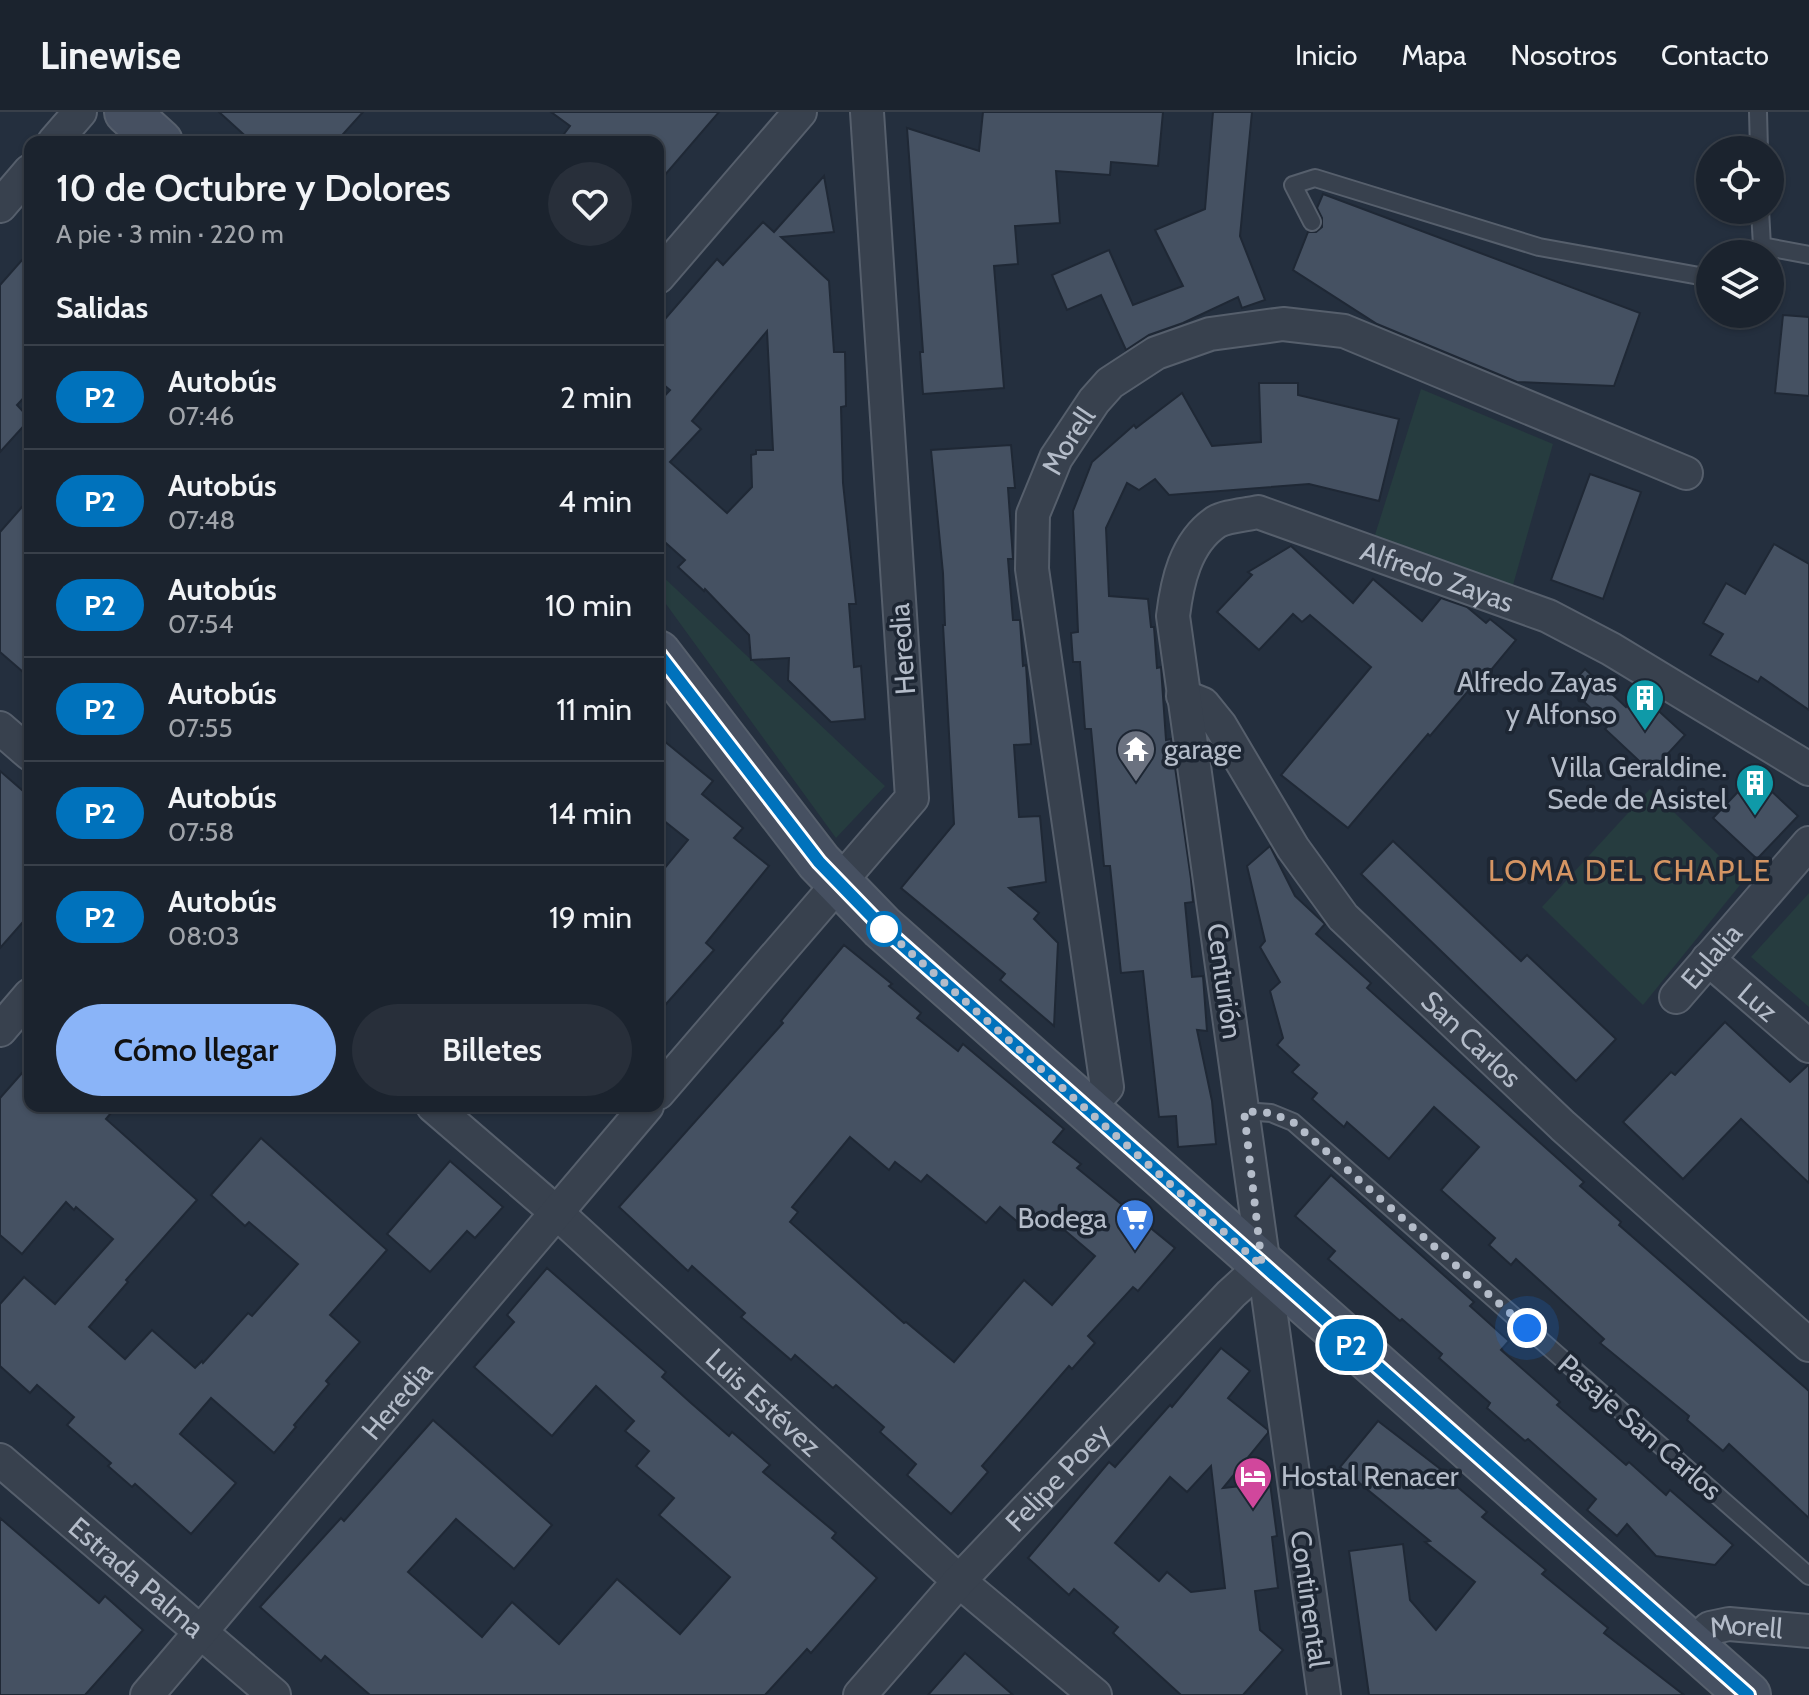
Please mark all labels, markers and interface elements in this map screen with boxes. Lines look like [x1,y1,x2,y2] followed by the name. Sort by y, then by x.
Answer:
[40,32,181,79] text: Linewise
[1295,38,1358,72] text: Inicio
[1402,38,1467,72] text: Mapa
[1511,38,1617,72] text: Nosotros
[1661,38,1769,72] text: Contacto
[1696,136,1784,328] map controls
[1696,136,1784,224] button: locate
[548,162,632,246] button: heart
[56,164,451,211] text: 10 de Octubre y Dolores
[56,218,284,250] text: A pie · 3 min · 220 m
[1696,240,1784,328] button: layers
[56,289,148,326] text: Salidas
[168,363,277,400] text: Autobús
[560,379,632,416] text: 2 min
[84,380,116,414] text: P2
[168,400,234,432] text: 07:46
[1034,400,1102,479] street label: Morell
[168,467,277,504] text: Autobús
[558,483,632,520] text: 4 min
[84,484,116,518] text: P2
[168,504,235,536] text: 07:48
[1356,533,1518,619] street label: Alfredo Zayas
[168,571,277,608] text: Autobús
[545,587,632,624] text: 10 min
[84,588,116,622] text: P2
[882,602,922,696] street label: Heredia
[168,608,233,640] text: 07:54
[1457,665,1617,731] place label: Alfredo Zayas y Alfonso
[168,675,277,712] text: Autobús
[1624,677,1666,732] building icon: Alfredo Zayas y Alfonso
[556,691,632,728] text: 11 min
[84,692,116,726] text: P2
[168,712,232,744] text: 07:55
[1115,728,1157,783] temple icon: garage
[1164,732,1242,766] place label: garage
[1547,750,1727,816] place label: Villa Geraldine. Sede de Asistel
[1734,762,1776,817] building icon: Villa Geraldine. Sede de Asistel
[168,779,277,816] text: Autobús
[549,795,632,832] text: 14 min
[84,796,116,830] text: P2
[168,816,234,848] text: 07:58
[1488,852,1772,889] district label: LOMA DEL CHAPLE
[168,883,277,920] text: Autobús
[549,899,632,936] text: 19 min
[84,900,116,934] text: P2
[867,912,901,946] unlabelled marker
[1674,916,1749,996] street label: Eulalia
[168,920,240,952] text: 08:03
[1200,921,1250,1041] street label: Centurión
[1731,976,1785,1029] street label: Luz
[1415,984,1528,1094] street label: San Carlos
[56,1004,336,1096] button: Cómo llegar
[352,1004,632,1096] button: Billetes
[1114,1197,1156,1252] supermarket icon: Bodega
[1018,1201,1108,1235] place label: Bodega
[1507,1308,1547,1348] your location
[1315,1319,1387,1371] line badge: P2
[1335,1328,1367,1362] text: P2
[699,1341,828,1463] street label: Luis Estévez
[1551,1347,1729,1507] street label: Pasaje San Carlos
[354,1354,440,1447] street label: Heredia
[998,1416,1116,1538] street label: Felipe Poey
[1232,1455,1274,1510] hotel icon: Hostal Renacer
[1281,1459,1459,1493] place label: Hostal Renacer
[62,1510,212,1645] street label: Estrada Palma
[1284,1528,1336,1670] street label: Continental
[1706,1607,1785,1646] street label: Morell

